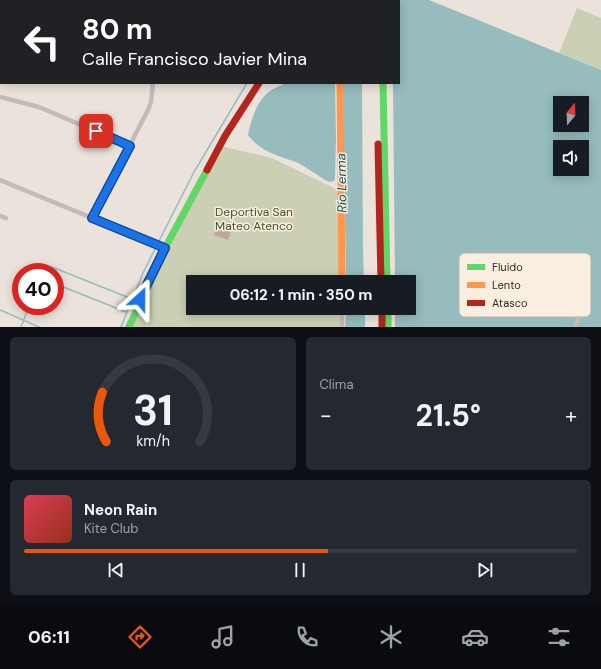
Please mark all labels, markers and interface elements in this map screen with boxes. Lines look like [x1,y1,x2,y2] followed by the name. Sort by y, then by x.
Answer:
[82,11,152,48] text: 80 m
[16,16,68,68] icon: left
[82,47,307,71] text: Calle Francisco Javier Mina
[553,96,589,132] north arrow
[553,96,589,176] map controls
[79,114,113,148] pin
[85,120,107,142] icon: arrive
[553,140,589,176] button: sound
[332,153,351,213] water label: Río Lerma
[215,204,293,234] park label: Deportiva San Mateo Atenco
[459,253,591,317] legend
[492,260,523,274] text: Fluido
[12,263,64,315] speed limit sign: 40
[119,278,161,320] position arrow
[492,278,521,292] text: Lento
[230,285,372,305] text: 06:12 · 1 min · 350 m
[492,296,527,310] text: Atasco
[320,376,354,393] text: Clima
[133,383,173,437] text: 31
[416,396,481,435] text: 21.5°
[320,401,332,430] text: −
[565,401,577,430] text: +
[136,431,170,449] text: km/h
[84,500,157,520] text: Neon Rain
[84,520,138,537] text: Kite Club
[105,559,127,581] icon: previous
[289,559,311,581] icon: pause
[474,559,496,581] icon: next
[126,623,154,651] icon: directions
[209,623,237,651] icon: music
[293,623,321,651] icon: phone
[377,623,405,651] icon: climate
[461,623,489,651] icon: car
[545,623,573,651] icon: filters
[28,625,70,649] text: 06:11

